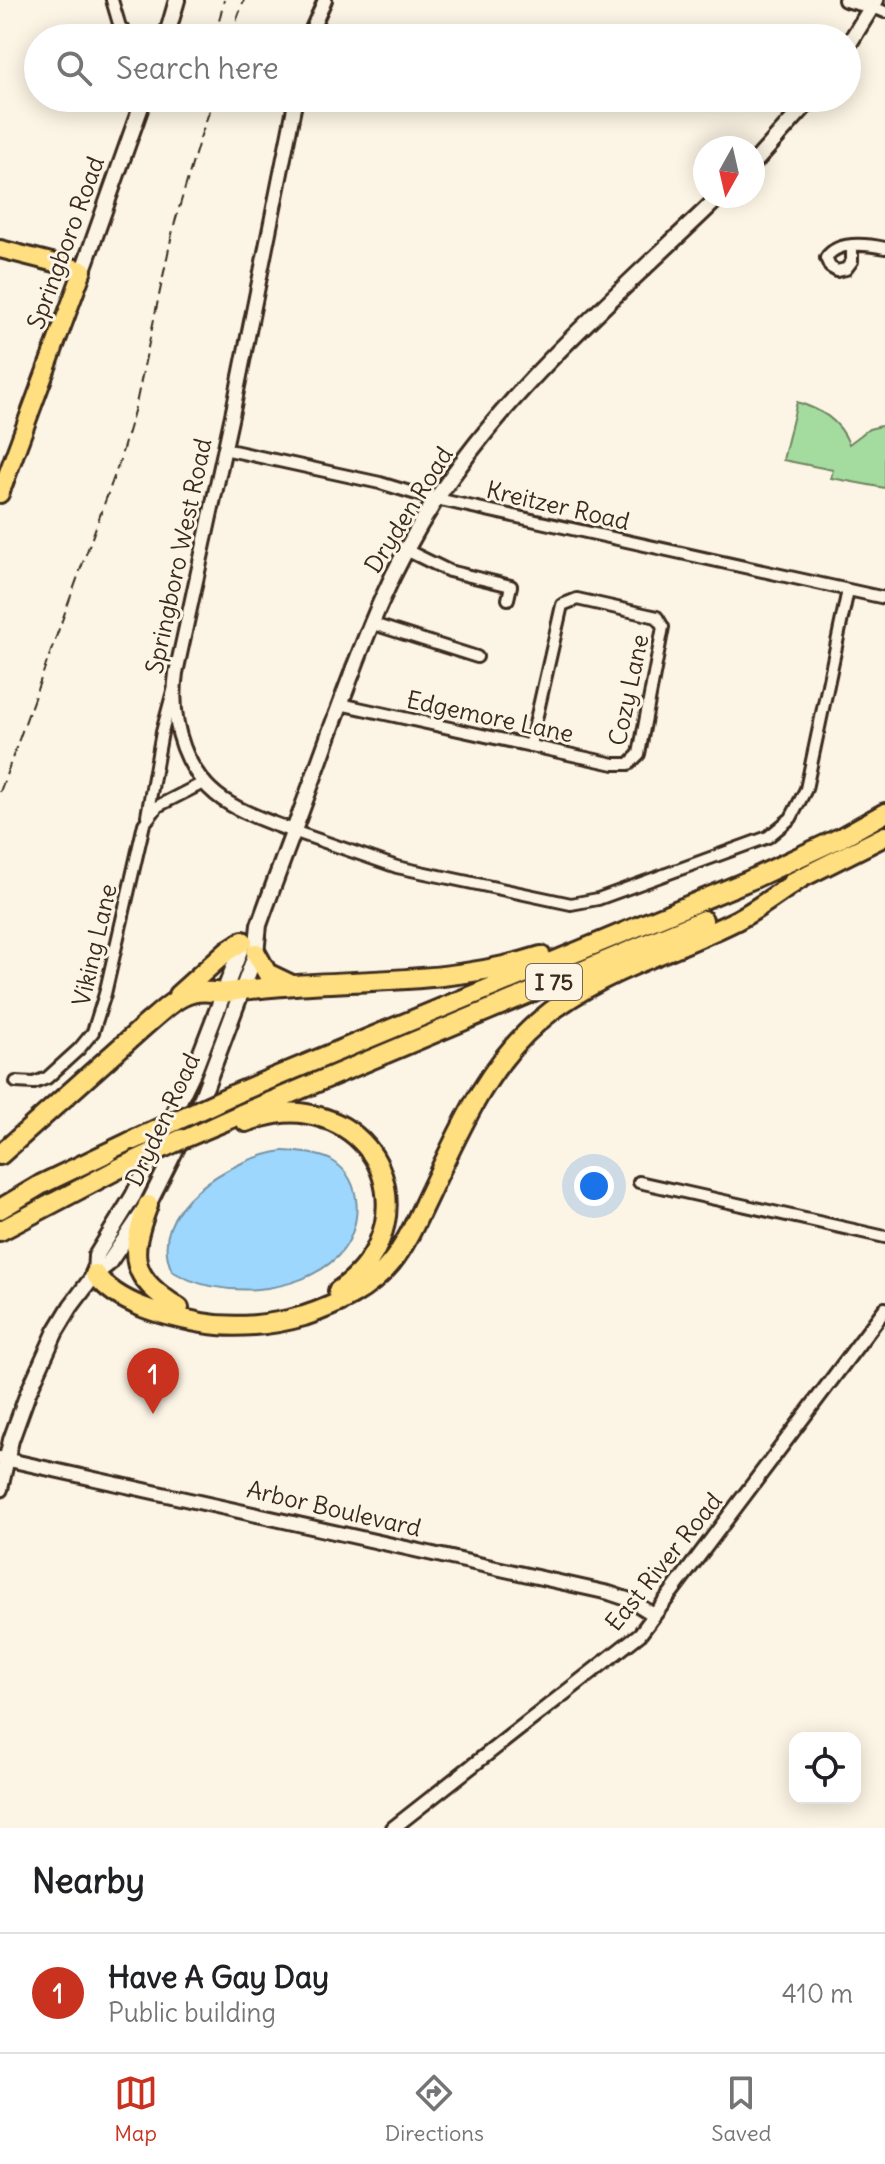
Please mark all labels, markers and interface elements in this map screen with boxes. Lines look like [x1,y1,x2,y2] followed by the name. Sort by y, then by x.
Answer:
[24,24,861,112] search box
[52,46,96,90] icon: search
[116,49,279,87] text: Search here
[693,136,765,208] north arrow
[20,152,110,333] street label: Springboro Road
[138,435,218,676] street label: Springboro West Road
[357,441,459,578] street label: Dryden Road
[484,474,633,536] street label: Kreitzer Road
[602,631,654,748] street label: Cozy Lane
[404,684,576,748] street label: Edgemore Lane
[65,881,123,1009] street label: Viking Lane
[526,964,582,1000] road number: I 75
[118,1048,206,1191] street label: Dryden Road
[574,1166,614,1206] your location
[127,1348,179,1414] pin: 1
[244,1473,424,1543] street label: Arbor Boulevard
[598,1486,728,1637] street label: East River Road
[789,1732,861,1804] map controls
[789,1732,861,1804] button: locate
[32,1859,145,1902] text: Nearby
[108,1958,329,1996] text: Have A Gay Day
[53,1977,63,2010] text: 1
[782,1977,853,2010] text: 410 m
[108,1996,276,2029] text: Public building
[114,2071,158,2147] tab: Map
[385,2071,484,2147] tab: Directions
[711,2071,771,2147] tab: Saved

